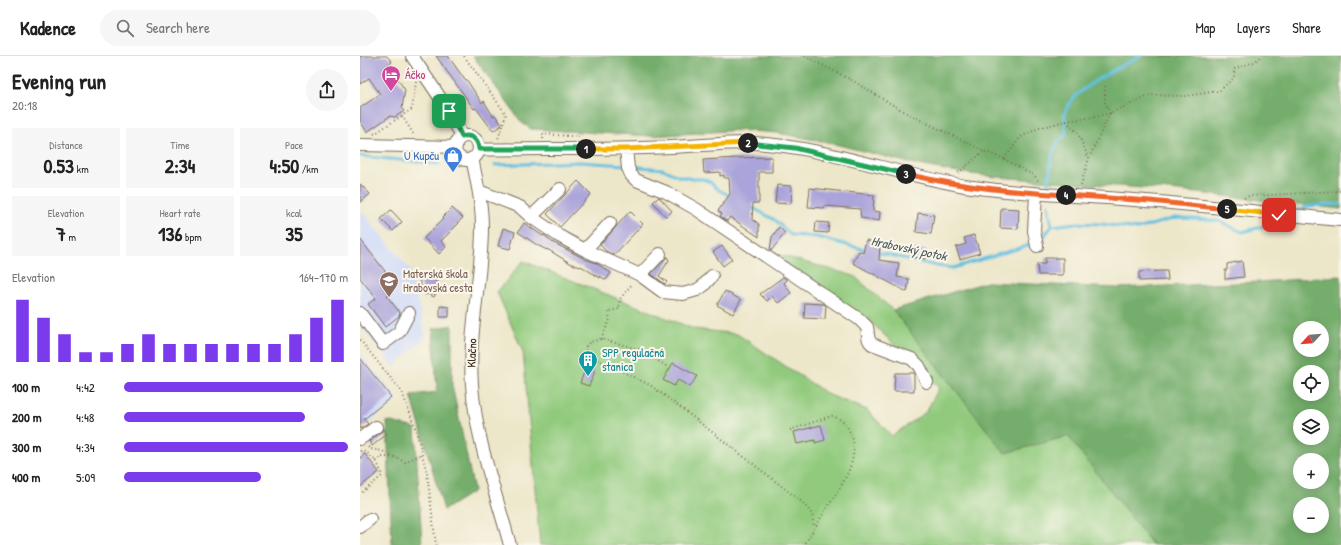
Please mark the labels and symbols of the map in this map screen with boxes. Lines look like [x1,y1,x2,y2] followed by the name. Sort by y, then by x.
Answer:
[380,64,402,92] hotel icon: Áčko
[405,66,425,83] place label: Áčko
[432,94,466,128] pin
[738,133,758,153] pin: 2
[576,139,596,159] pin: 1
[442,145,464,173] shop icon: U Kupču
[404,147,439,164] place label: U Kupču
[896,164,916,184] pin: 3
[1056,185,1076,205] pin: 4
[1262,198,1296,232] pin
[1217,199,1237,219] pin: 5
[869,231,950,266] water label: Hrabovský potok
[403,265,473,296] place label: Materská škola Hrabovská cesta
[378,270,400,298] school or university icon: Materská škola Hrabovská cesta
[1293,321,1329,357] north arrow
[462,338,481,368] street label: Klačno
[602,344,664,375] place label: SPP regulačná stanica
[577,349,599,377] building icon: SPP regulačná stanica

